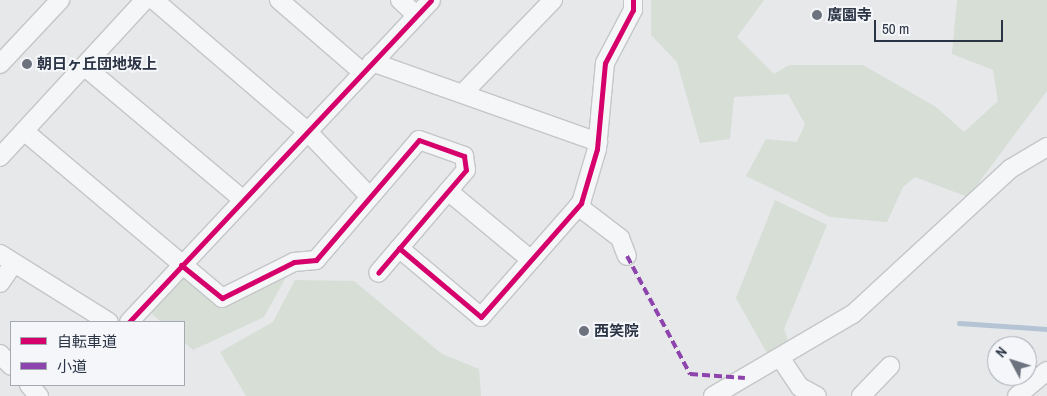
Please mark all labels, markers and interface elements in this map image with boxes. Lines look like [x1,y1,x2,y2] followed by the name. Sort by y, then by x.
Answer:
[827,6,872,24] place label: 廣園寺
[811,9,823,21] marker: 廣園寺
[877,10,1006,42] scale bar
[882,18,909,39] text: 50 m
[37,55,157,73] place label: 朝日ヶ丘団地坂上
[21,58,33,70] marker: 朝日ヶ丘団地坂上
[10,321,185,386] legend
[594,322,639,340] place label: 西笑院
[578,325,590,337] marker: 西笑院
[57,331,117,352] text: 自転車道
[987,336,1037,386] north arrow
[992,343,1011,361] text: N
[57,356,87,377] text: 小道

